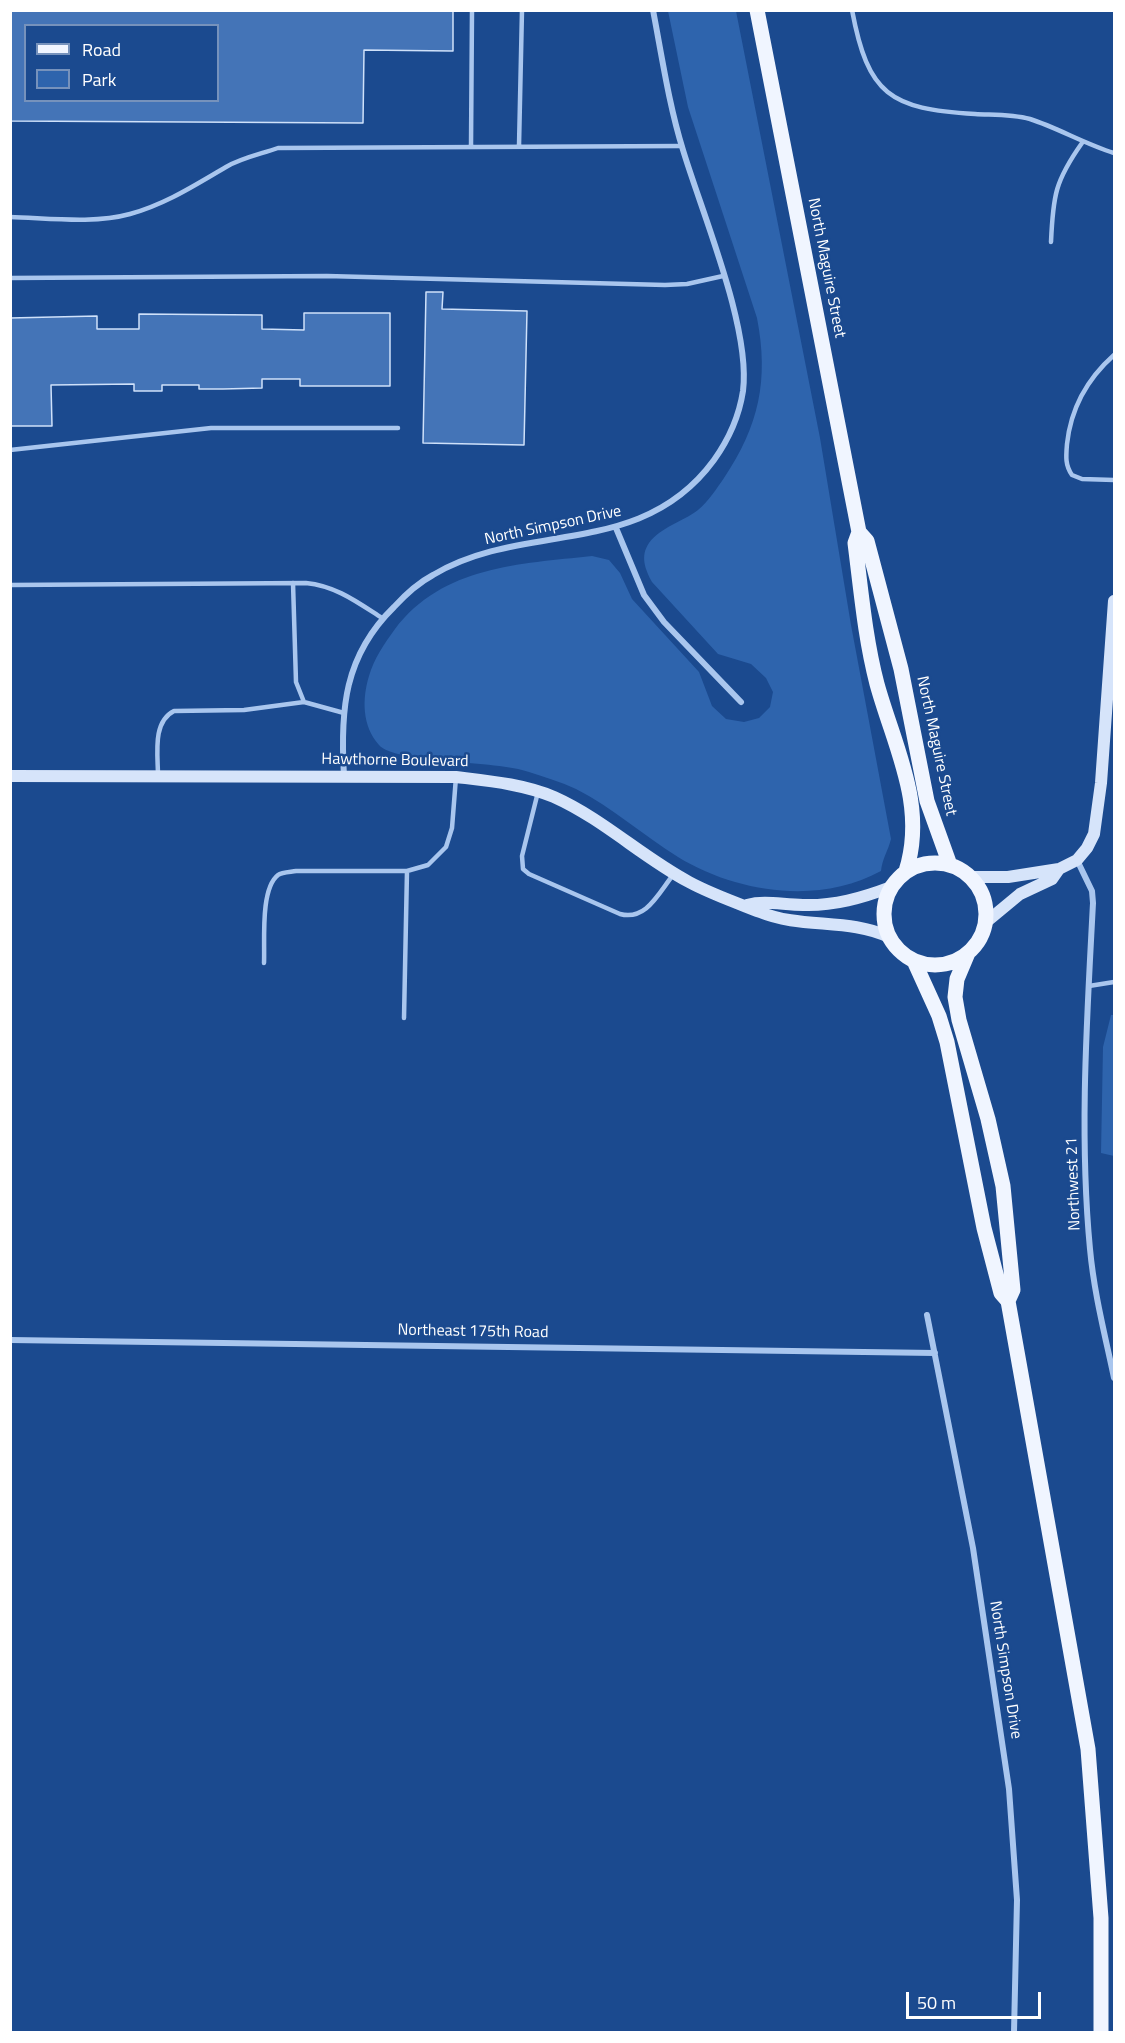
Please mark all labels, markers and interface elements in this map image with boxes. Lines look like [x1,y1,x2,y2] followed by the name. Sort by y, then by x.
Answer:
[24,24,219,102] legend
[82,36,121,63] text: Road
[82,66,116,93] text: Park
[803,196,849,340] street label: North Maguire Street
[483,502,623,550] street label: North Simpson Drive
[912,674,960,818] street label: North Maguire Street
[321,750,469,772] street label: Hawthorne Boulevard
[1063,1137,1085,1231] street label: Northwest 21
[397,1321,549,1343] street label: Northeast 175th Road
[985,1600,1025,1740] street label: North Simpson Drive
[909,1980,1044,2018] scale bar
[917,1989,956,2016] text: 50 m

